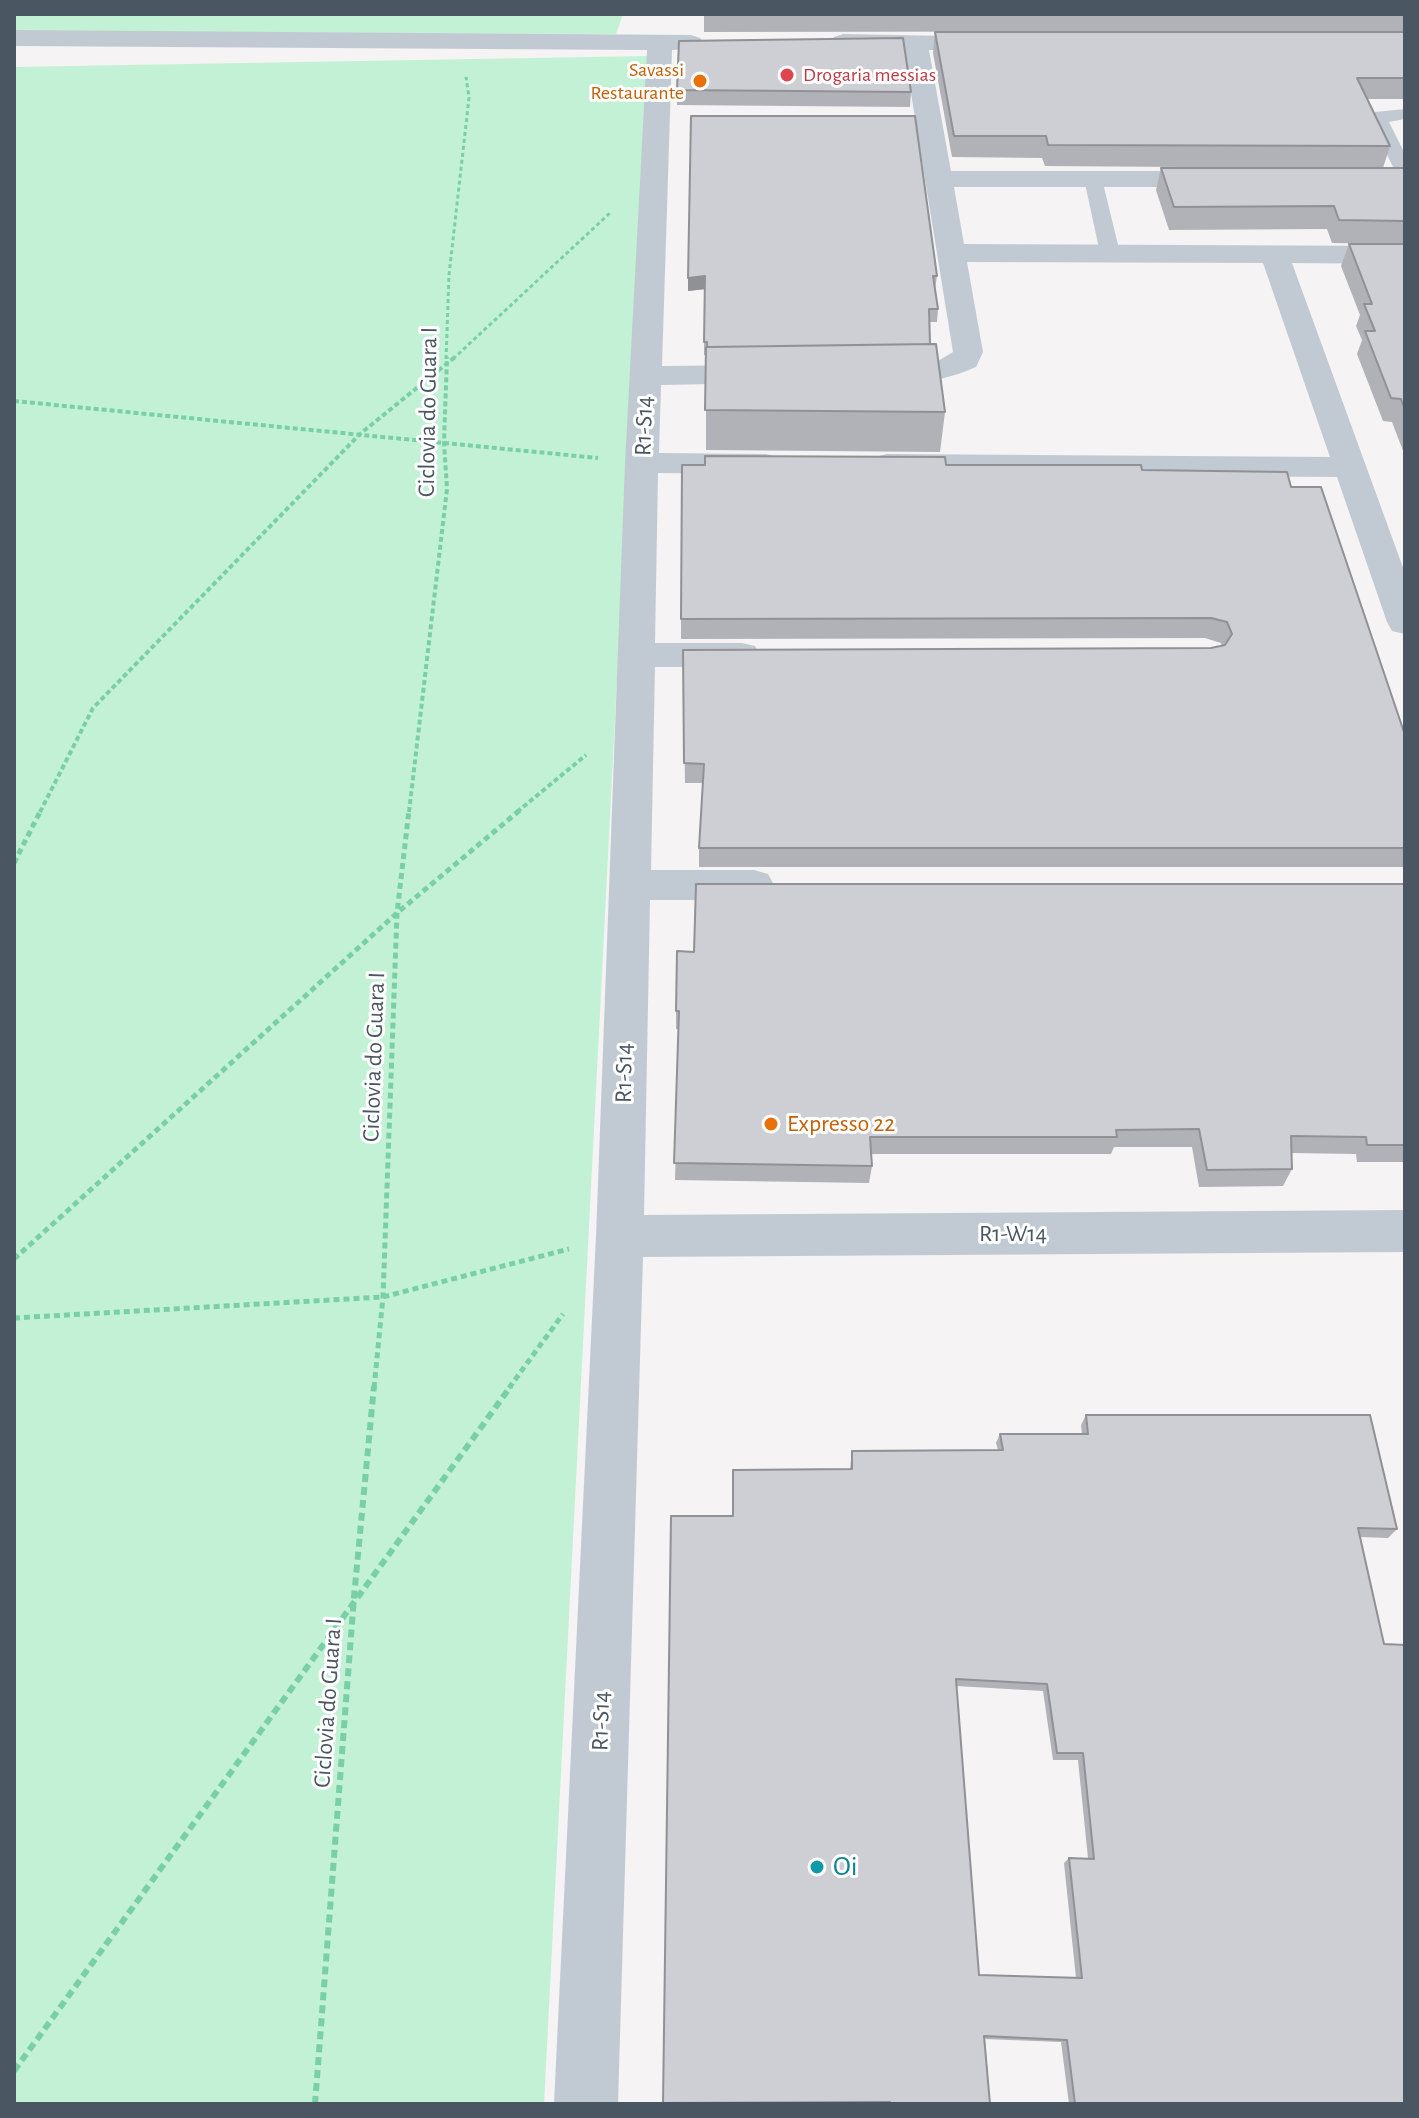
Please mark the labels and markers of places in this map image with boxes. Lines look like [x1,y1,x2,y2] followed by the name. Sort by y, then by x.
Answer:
[590,58,684,105] place label: Savassi Restaurante
[803,63,936,87] place label: Drogaria messias
[778,66,796,84] marker: Drogaria messias
[691,72,709,90] marker: Savassi Restaurante
[787,1110,895,1138] place label: Expresso 22
[762,1115,780,1133] marker: Expresso 22
[833,1850,858,1884] place label: Oi
[808,1858,826,1876] marker: Oi

